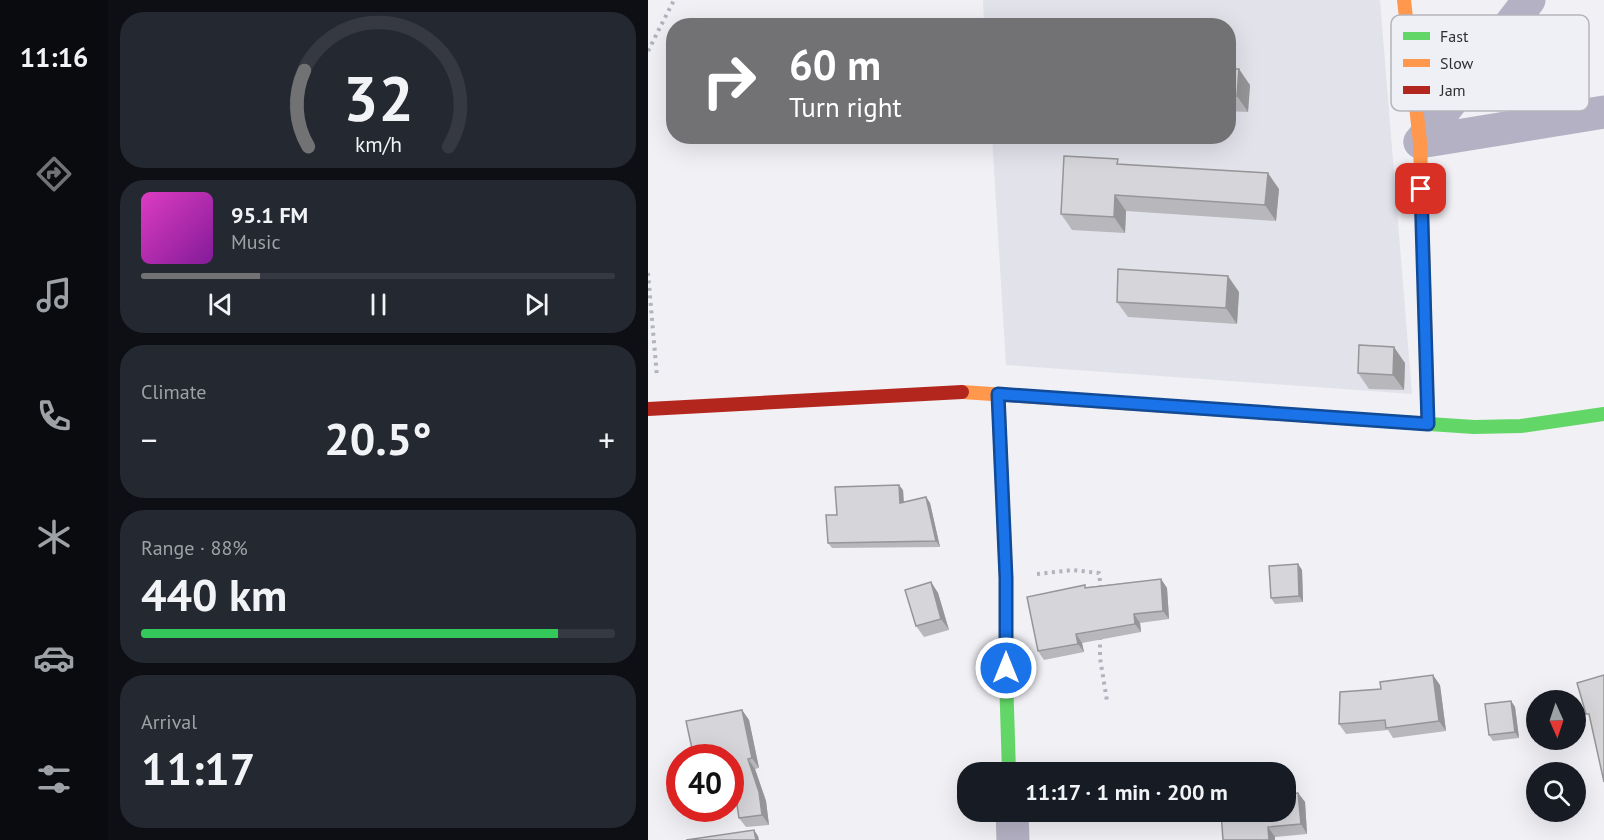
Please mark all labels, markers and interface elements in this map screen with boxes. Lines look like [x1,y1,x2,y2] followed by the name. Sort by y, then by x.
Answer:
[1391,15,1589,111] legend
[1440,26,1469,46] text: Fast
[789,37,881,92] text: 60 m
[20,40,88,74] text: 11:16
[690,42,768,120] icon: right
[1440,53,1474,73] text: Slow
[343,57,413,138] text: 32
[1439,80,1466,100] text: Jam
[789,90,902,124] text: Turn right
[354,130,401,158] text: km/h
[33,153,75,195] icon: directions
[1395,163,1446,214] pin
[1404,172,1437,205] icon: arrive
[231,201,308,229] text: 95.1 FM
[231,229,280,255] text: Music
[33,274,75,316] icon: music
[204,288,237,321] icon: previous
[362,288,395,321] icon: pause
[520,288,553,321] icon: next
[141,379,207,405] text: Climate
[33,395,75,437] icon: phone
[324,409,432,467] text: 20.5°
[141,418,158,461] text: −
[598,418,615,461] text: +
[33,516,75,558] icon: climate
[141,535,248,561] text: Range · 88%
[141,565,287,623] text: 440 km
[974,636,1038,700] position arrow
[33,637,75,679] icon: car
[1526,690,1586,750] north arrow
[1526,690,1586,822] map controls
[141,709,197,735] text: Arrival
[141,739,255,797] text: 11:17
[666,744,744,822] speed limit sign: 40
[33,758,75,800] icon: filters
[1526,762,1586,822] button: search
[1025,778,1228,806] text: 11:17 · 1 min · 200 m

